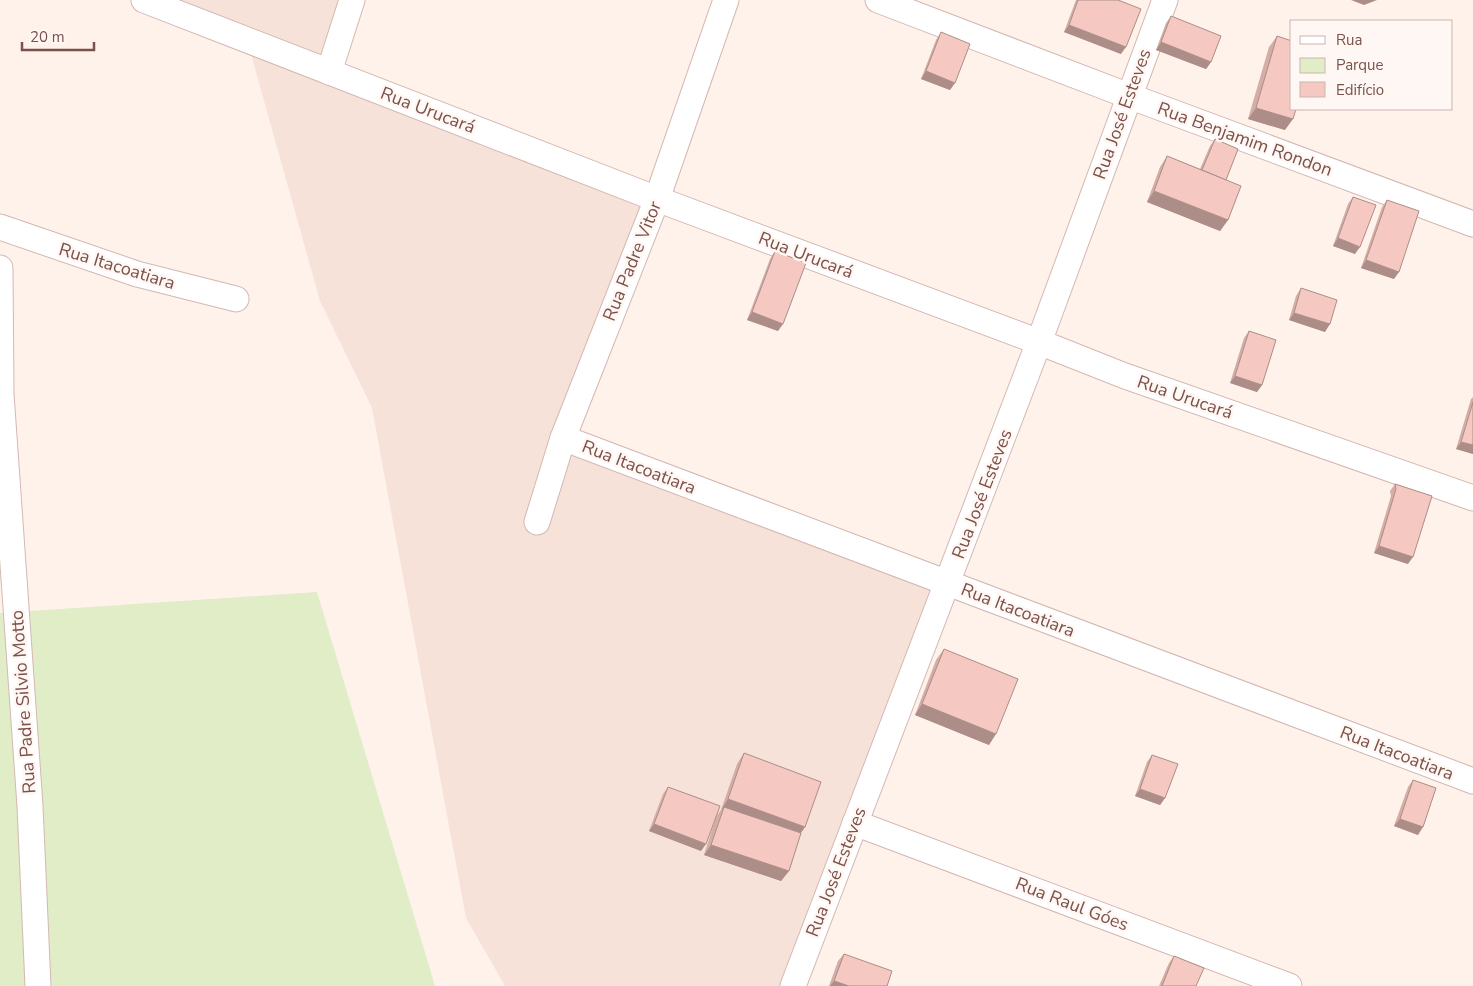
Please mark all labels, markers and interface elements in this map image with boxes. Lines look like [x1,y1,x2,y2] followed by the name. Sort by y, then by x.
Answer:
[22,20,95,52] scale bar
[1290,20,1453,110] legend
[30,27,65,47] text: 20 m
[1336,30,1362,50] text: Rua
[1087,46,1157,182] street label: Rua José Esteves
[1336,55,1384,75] text: Parque
[1336,80,1384,100] text: Edifício
[377,81,479,139] street label: Rua Urucará
[1154,96,1336,182] street label: Rua Benjamim Rondon
[597,197,667,324] street label: Rua Padre Vitor
[755,226,857,284] street label: Rua Urucará
[56,237,178,295] street label: Rua Itacoatiara
[1134,369,1236,425] street label: Rua Urucará
[946,426,1018,562] street label: Rua José Esteves
[579,434,699,500] street label: Rua Itacoatiara
[958,577,1078,643] street label: Rua Itacoatiara
[5,609,41,795] street label: Rua Padre Silvio Motto
[1337,720,1457,786] street label: Rua Itacoatiara
[800,804,872,940] street label: Rua José Esteves
[1012,871,1132,937] street label: Rua Raul Góes

